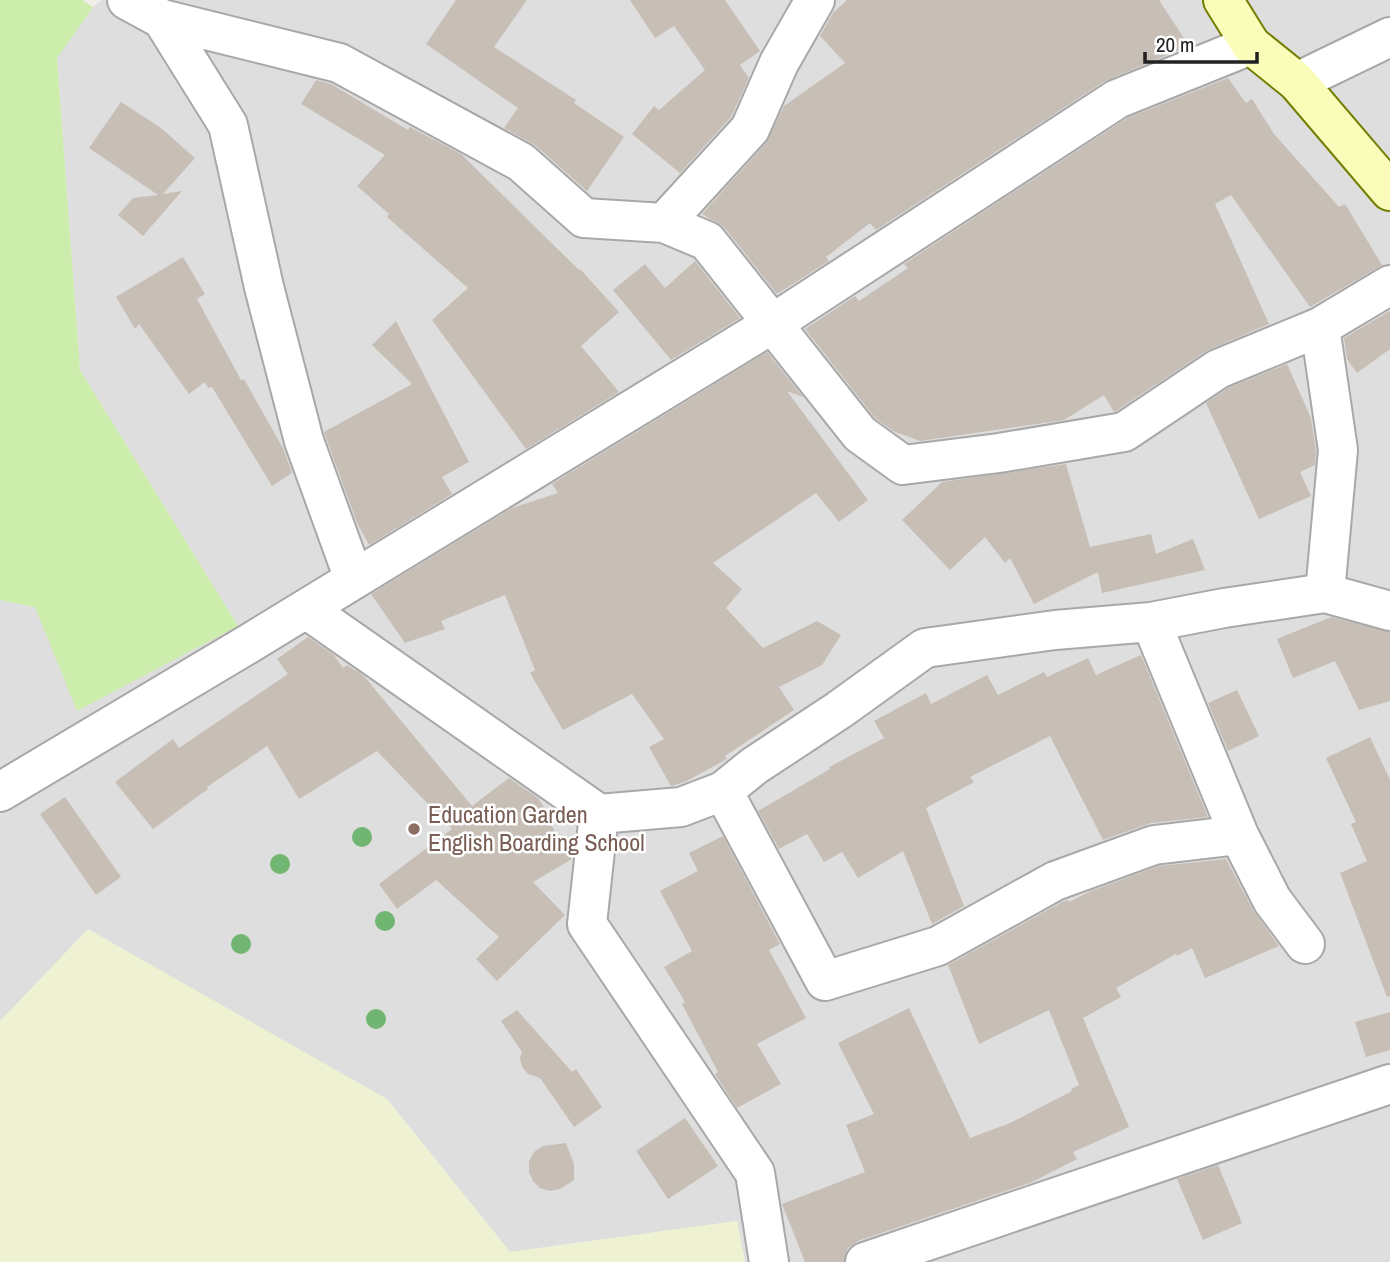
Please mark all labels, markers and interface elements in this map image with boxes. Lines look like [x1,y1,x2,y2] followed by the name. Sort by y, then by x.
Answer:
[1145,21,1257,65] scale bar
[1156,30,1194,59] text: 20 m
[428,798,645,858] place label: Education Garden English Boarding School
[406,821,422,837] marker: Education Garden English Boarding School

